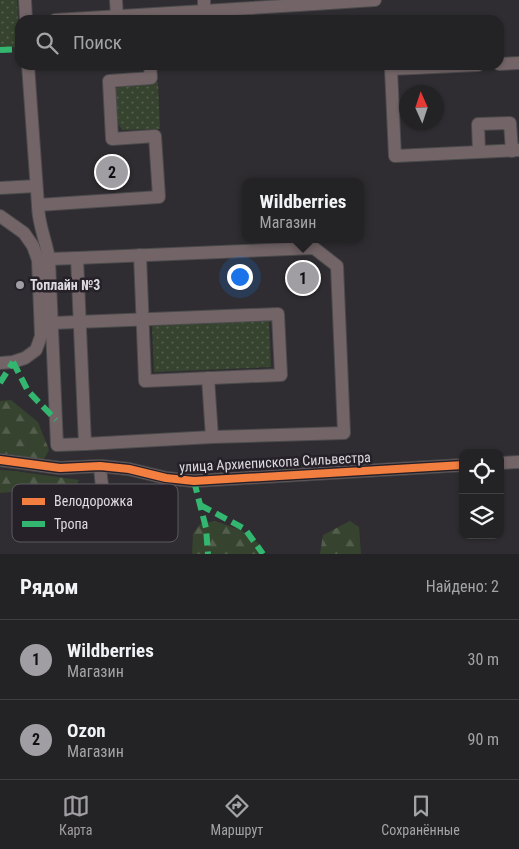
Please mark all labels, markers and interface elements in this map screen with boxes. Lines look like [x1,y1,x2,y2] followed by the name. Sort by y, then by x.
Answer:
[15,15,504,70] search box
[33,29,61,57] icon: search
[73,31,122,54] text: Поиск
[399,85,444,130] north arrow
[96,153,128,191] pin: 2
[242,178,364,243] popup
[260,190,346,213] text: Wildberries
[260,213,316,232] text: Магазин
[287,259,319,297] pin: 1
[227,264,253,290] your location
[30,277,100,293] place label: Топлайн №3
[14,279,26,291] marker: Топлайн №3
[179,449,371,475] street label: улица Архиепископа Сильвестра
[459,449,504,539] map controls
[459,449,504,494] button: locate
[12,484,178,542] legend
[54,493,133,509] text: Велодорожка
[459,494,504,539] button: layers
[54,516,88,532] text: Тропа
[20,575,79,599] text: Рядом
[426,577,499,596] text: Найдено: 2
[67,639,154,662] text: Wildberries
[32,650,40,669] text: 1
[467,650,499,669] text: 30 m
[67,662,124,681] text: Магазин
[67,719,106,742] text: Ozon
[32,730,40,749] text: 2
[467,730,499,749] text: 90 m
[67,742,124,761] text: Магазин
[59,792,93,838] tab: Карта
[211,792,263,838] tab: Маршрут
[381,792,460,838] tab: Сохранённые

